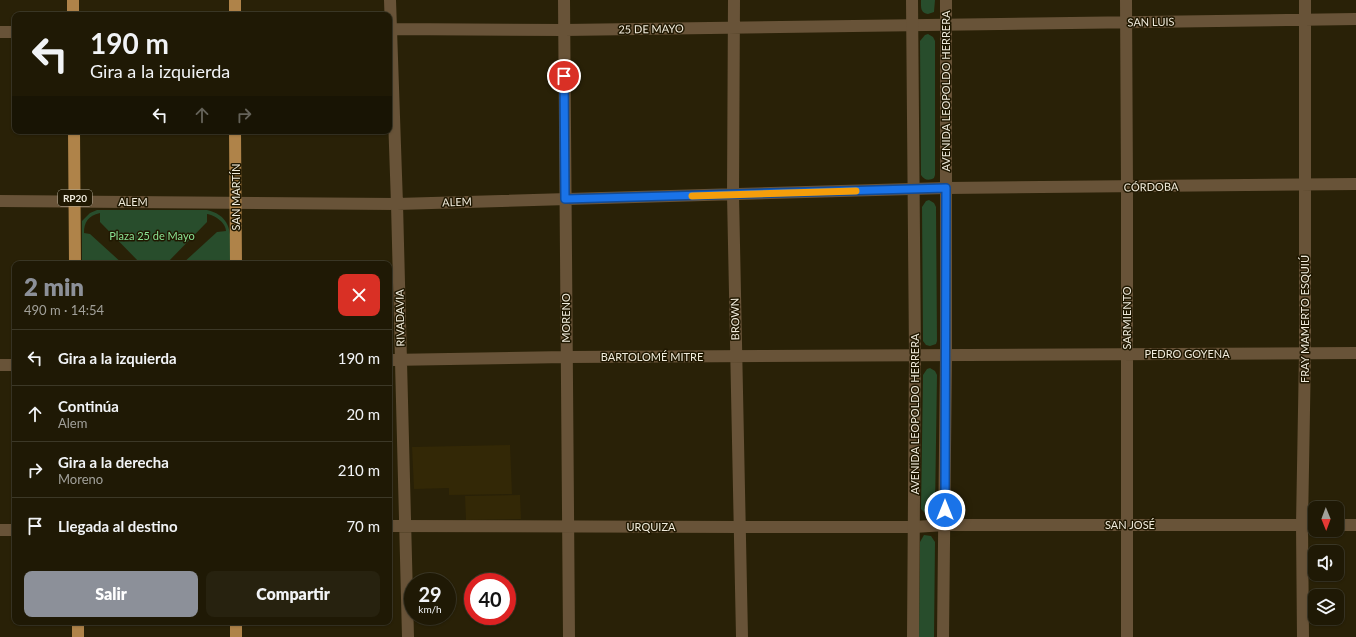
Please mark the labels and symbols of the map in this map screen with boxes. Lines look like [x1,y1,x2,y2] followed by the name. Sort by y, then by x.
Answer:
[939,10,952,172] street label: AVENIDA LEOPOLDO HERRERA
[1127,15,1175,28] street label: SAN LUIS
[618,21,684,36] street label: 25 DE MAYO
[547,59,581,93] pin
[229,164,242,230] street label: SAN MARTÍN
[1124,180,1179,193] street label: CÓRDOBA
[58,190,92,206] road number: RP20
[442,194,472,209] street label: ALEM
[118,195,148,208] street label: ALEM
[109,229,195,242] park label: Plaza 25 de Mayo
[1298,255,1311,383] street label: FRAY MAMERTO ESQUIÚ
[1120,286,1133,350] street label: SARMIENTO
[392,289,406,347] street label: RIVADAVIA
[559,293,572,343] street label: MORENO
[728,298,741,340] street label: BROWN
[908,333,921,495] street label: AVENIDA LEOPOLDO HERRERA
[1144,347,1230,360] street label: PEDRO GOYENA
[601,350,703,363] street label: BARTOLOMÉ MITRE
[924,489,966,531] position arrow
[1308,501,1344,537] north arrow
[1105,518,1155,531] street label: SAN JOSÉ
[627,520,676,533] street label: URQUIZA
[464,573,516,625] speed limit sign: 40

